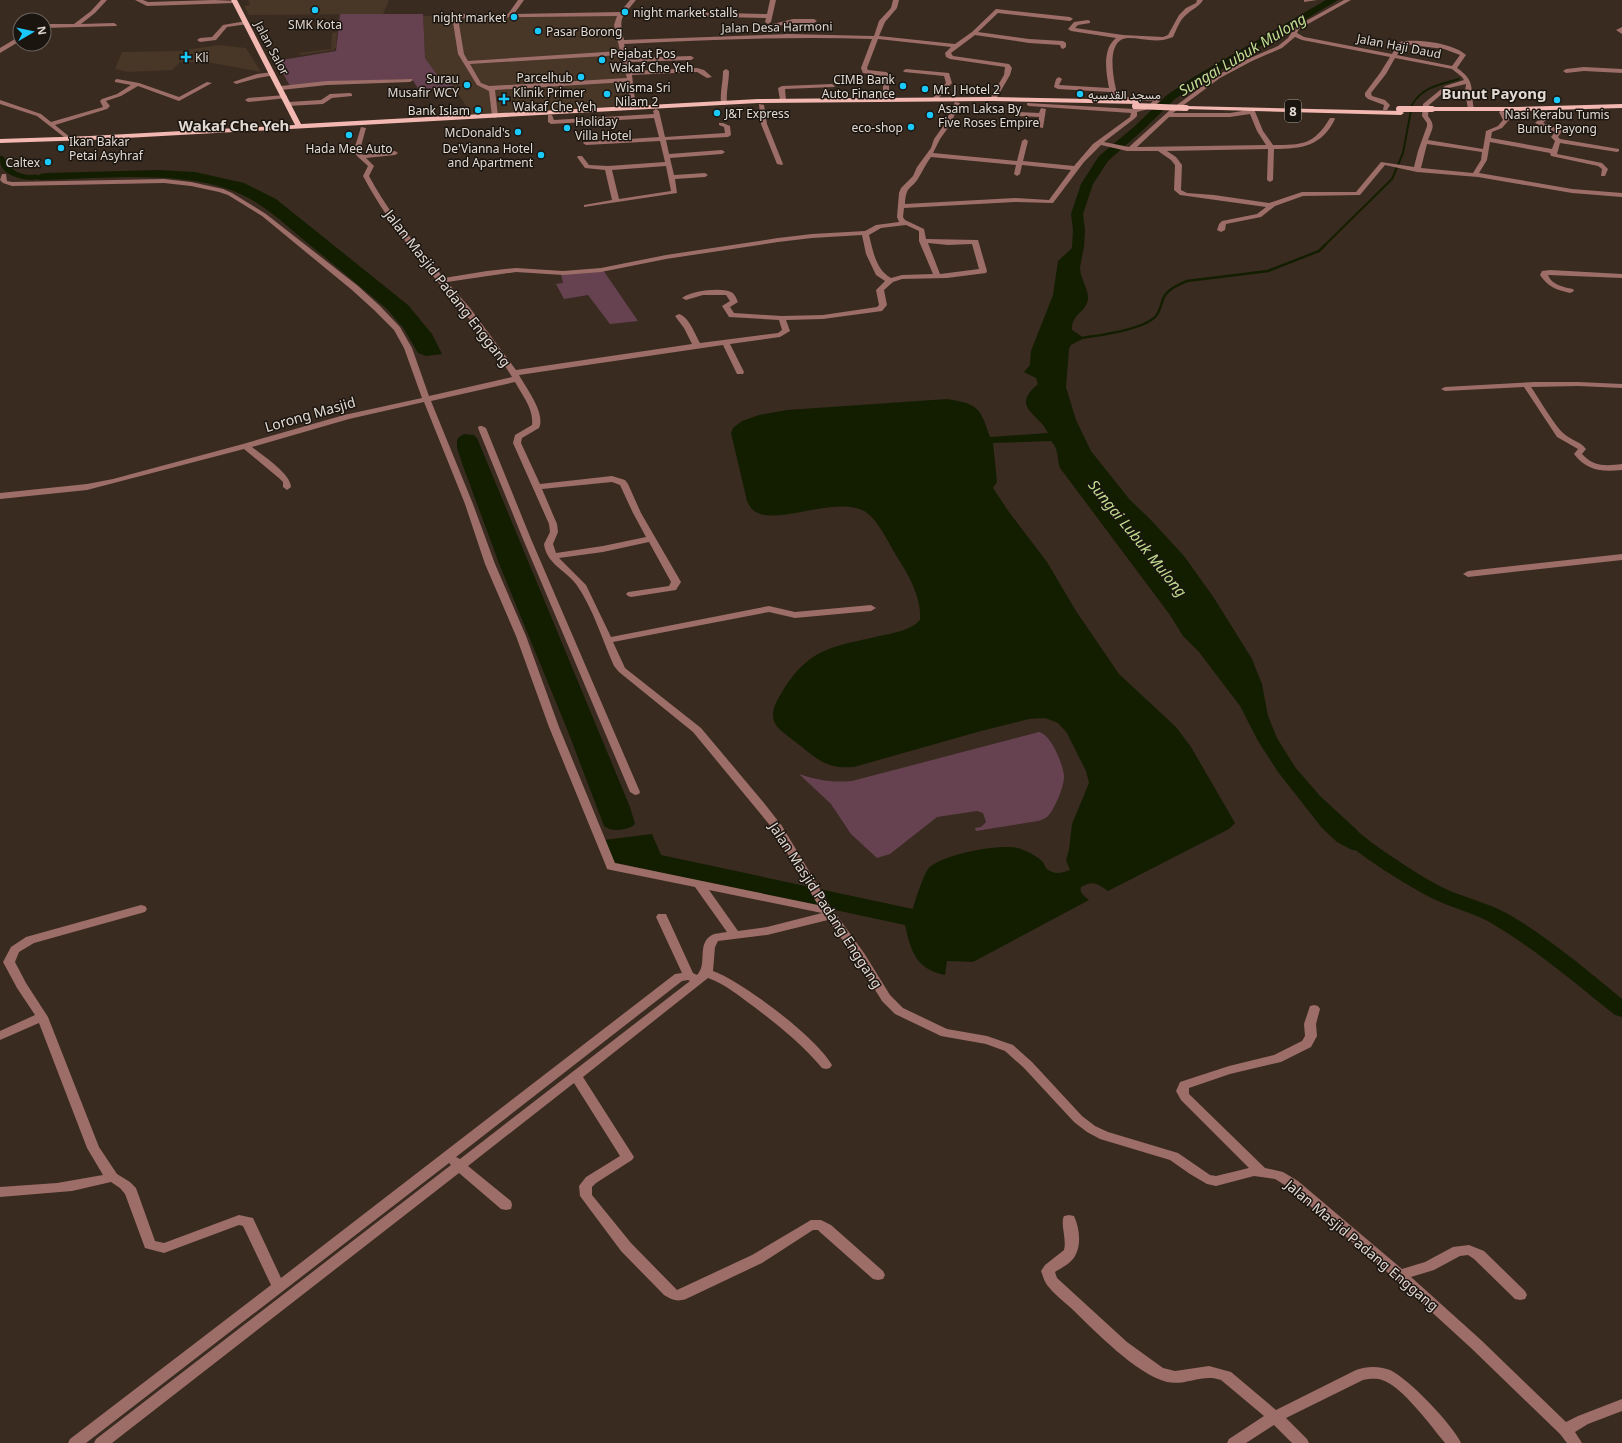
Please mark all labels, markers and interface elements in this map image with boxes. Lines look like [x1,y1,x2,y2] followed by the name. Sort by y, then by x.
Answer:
[633,4,738,21] place label: night market stalls
[310,5,320,15] marker: SMK Kota
[620,7,630,17] marker: night market stalls
[1175,8,1310,100] water label: Sungai Lubuk Mulong
[433,9,507,26] place label: night market
[12,12,52,52] north arrow
[509,12,519,22] marker: night market
[288,16,342,33] place label: SMK Kota
[250,17,293,78] street label: Jalan Salor
[720,18,833,36] street label: Jalan Desa Harmoni
[546,23,622,40] place label: Pasar Borong
[34,25,50,36] text: N
[533,26,543,36] marker: Pasar Borong
[1354,29,1443,63] street label: Jalan Haji Daud
[610,45,693,76] place label: Pejabat Pos Wakaf Che Yeh
[195,49,209,66] place label: Kli
[180,51,192,63] marker: Kli
[597,55,607,65] marker: Pejabat Pos Wakaf Che Yeh
[516,69,573,86] place label: Parcelhub
[388,70,459,101] place label: Surau Musafir WCY
[822,71,896,102] place label: CIMB Bank Auto Finance
[576,72,586,82] marker: Parcelhub
[615,79,671,110] place label: Wisma Sri Nilam 2
[462,80,472,90] marker: Surau Musafir WCY
[898,81,908,91] marker: CIMB Bank Auto Finance
[933,81,1000,98] place label: Mr. J Hotel 2
[1441,83,1547,103] district label: Bunut Payong
[513,84,596,115] place label: Klinik Primer Wakaf Che Yeh
[920,84,930,94] marker: Mr. J Hotel 2
[1088,86,1161,103] place label: مسجد القدسيه
[602,89,612,99] marker: Wisma Sri Nilam 2
[1075,89,1085,99] marker: مسجد القدسيه
[498,93,510,105] marker: Klinik Primer Wakaf Che Yeh
[1552,95,1562,105] marker: Nasi Kerabu Tumis Bunut Payong
[938,100,1040,131] place label: Asam Laksa By Five Roses Empire
[1285,100,1301,122] road number: 8
[408,102,470,119] place label: Bank Islam
[473,105,483,115] marker: Bank Islam
[724,105,790,122] place label: J&T Express
[1505,106,1610,137] place label: Nasi Kerabu Tumis Bunut Payong
[712,108,722,118] marker: J&T Express
[925,110,935,120] marker: Asam Laksa By Five Roses Empire
[575,113,632,144] place label: Holiday Villa Hotel
[179,115,289,135] district label: Wakaf Che Yeh
[852,119,903,136] place label: eco-shop
[906,122,916,132] marker: eco-shop
[562,123,572,133] marker: Holiday Villa Hotel
[445,124,510,141] place label: McDonald's
[513,127,523,137] marker: McDonald's
[344,130,354,140] marker: Hada Mee Auto
[69,133,144,164] place label: Ikan Bakar Petai Asyhraf
[305,140,393,157] place label: Hada Mee Auto
[443,140,534,171] place label: De'Vianna Hotel and Apartment
[56,143,66,153] marker: Ikan Bakar Petai Asyhraf
[536,150,546,160] marker: De'Vianna Hotel and Apartment
[5,154,41,171] place label: Caltex
[43,157,53,167] marker: Caltex
[379,204,515,371] street label: Jalan Masjid Padang Enggang
[262,392,358,436] street label: Lorong Masjid
[1084,475,1192,601] water label: Sungai Lubuk Mulong
[764,817,887,992] street label: Jalan Masjid Padang Enggang
[1280,1174,1443,1315] street label: Jalan Masjid Padang Enggang

